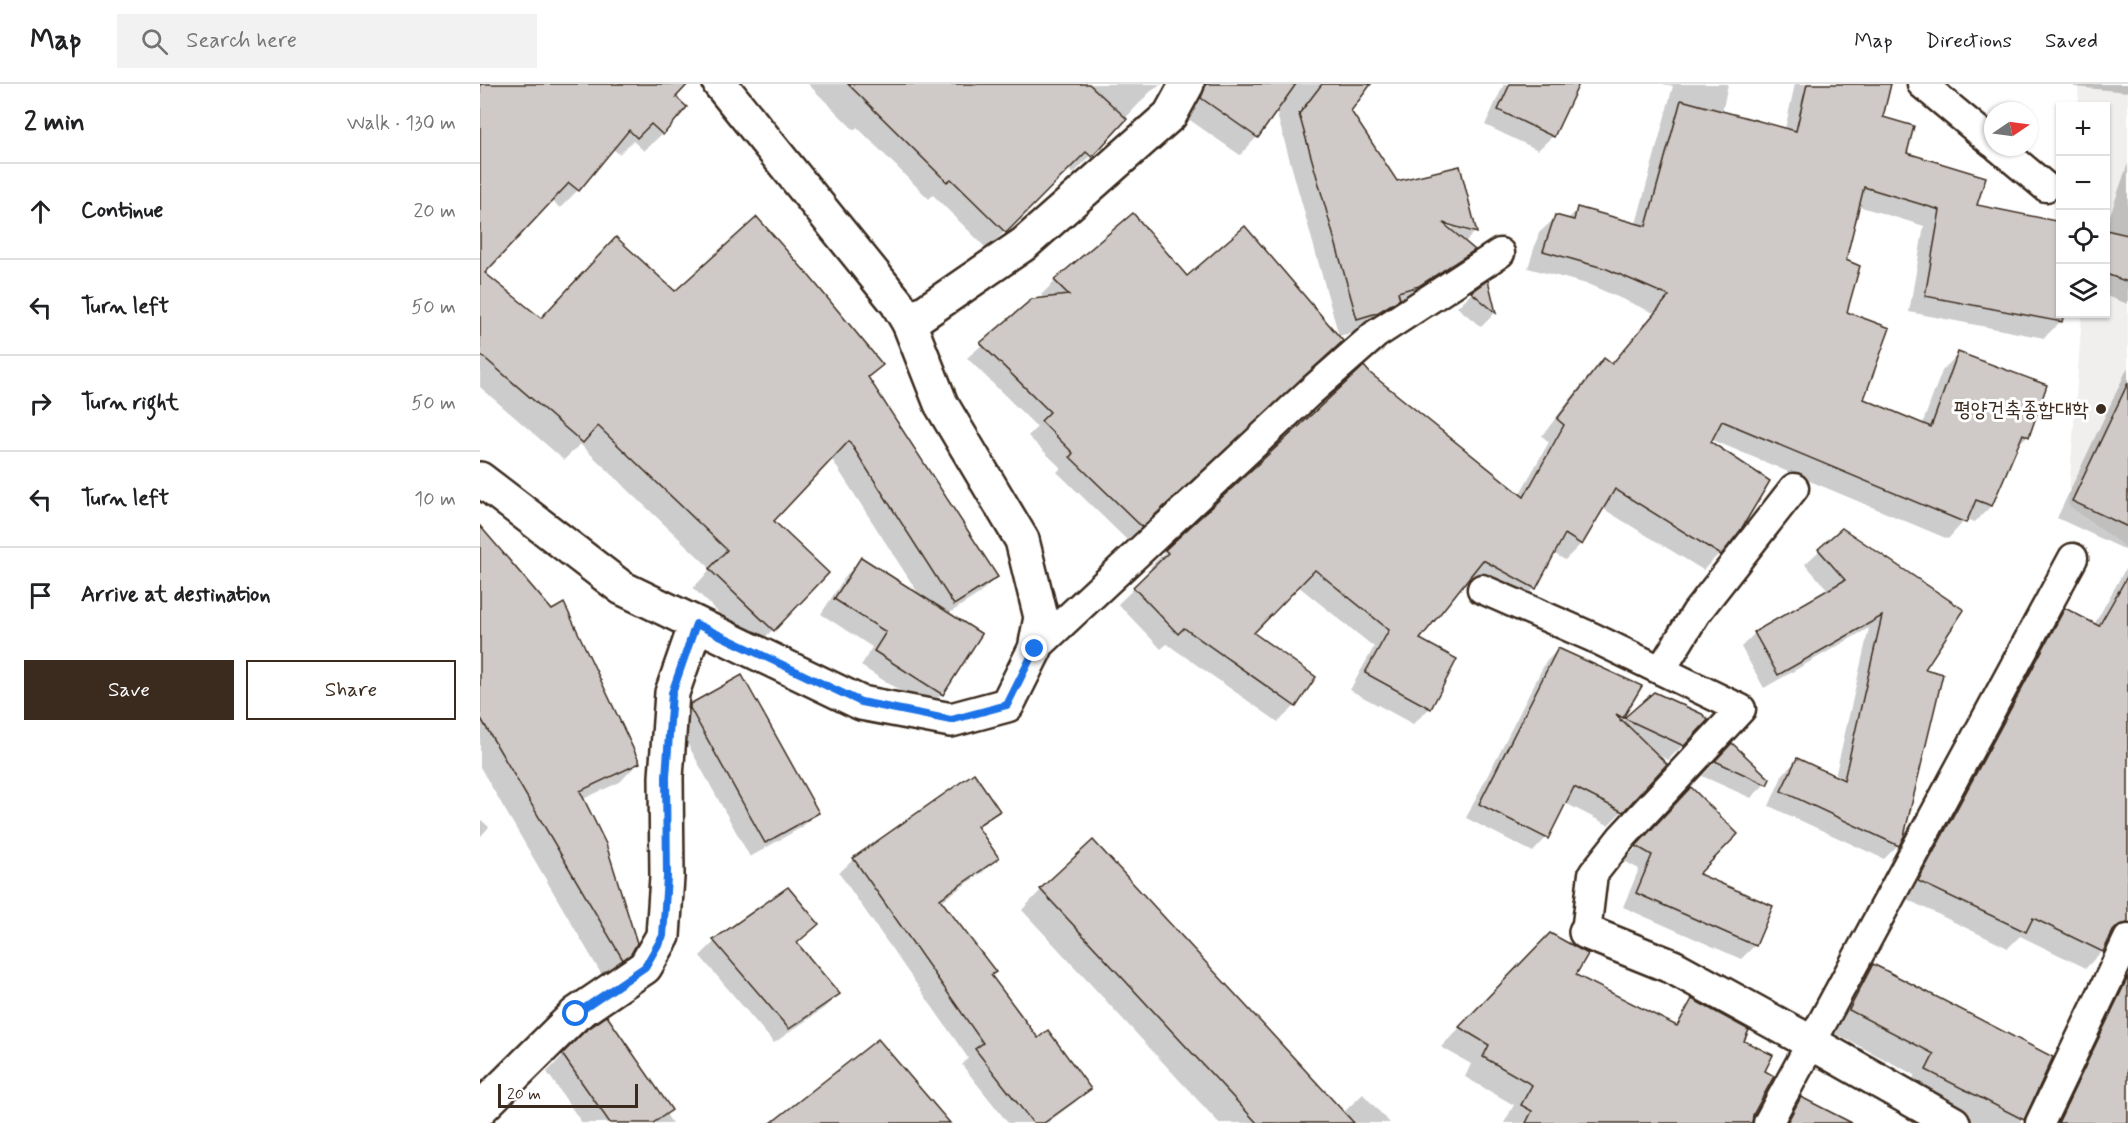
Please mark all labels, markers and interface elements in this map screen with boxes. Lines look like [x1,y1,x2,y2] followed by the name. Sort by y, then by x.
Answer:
[117,14,537,68] search box
[30,23,81,60] text: Map
[138,25,171,58] icon: search
[186,27,297,55] text: Search here
[1854,27,1893,55] text: Map
[1926,27,2012,55] text: Directions
[2045,27,2098,55] text: Saved
[1984,102,2038,156] north arrow
[2056,102,2110,318] map controls
[2056,102,2110,156] button: +
[24,106,85,140] text: 2 min
[347,110,456,137] text: Walk · 130 m
[2056,156,2110,210] button: −
[24,195,57,228] icon: ahead
[81,197,163,225] text: Continue
[413,198,456,225] text: 20 m
[2056,210,2110,264] button: locate
[2056,264,2110,318] button: layers
[24,291,57,324] icon: left
[81,293,169,321] text: Turn left
[411,294,456,321] text: 50 m
[24,387,57,420] icon: right
[81,389,179,417] text: Turn right
[411,390,456,417] text: 50 m
[1954,396,2089,424] place label: 평양건축종합대학
[2094,402,2108,416] marker: 평양건축종합대학
[24,483,57,516] icon: left
[81,485,169,513] text: Turn left
[414,486,456,513] text: 10 m
[24,579,57,612] icon: arrive
[81,581,271,609] text: Arrive at destination
[1021,635,1047,661] route end
[24,660,234,720] button: Save
[246,660,456,720] button: Share
[562,1000,588,1026] route start
[498,1081,638,1108] scale bar
[507,1084,541,1105] text: 20 m

